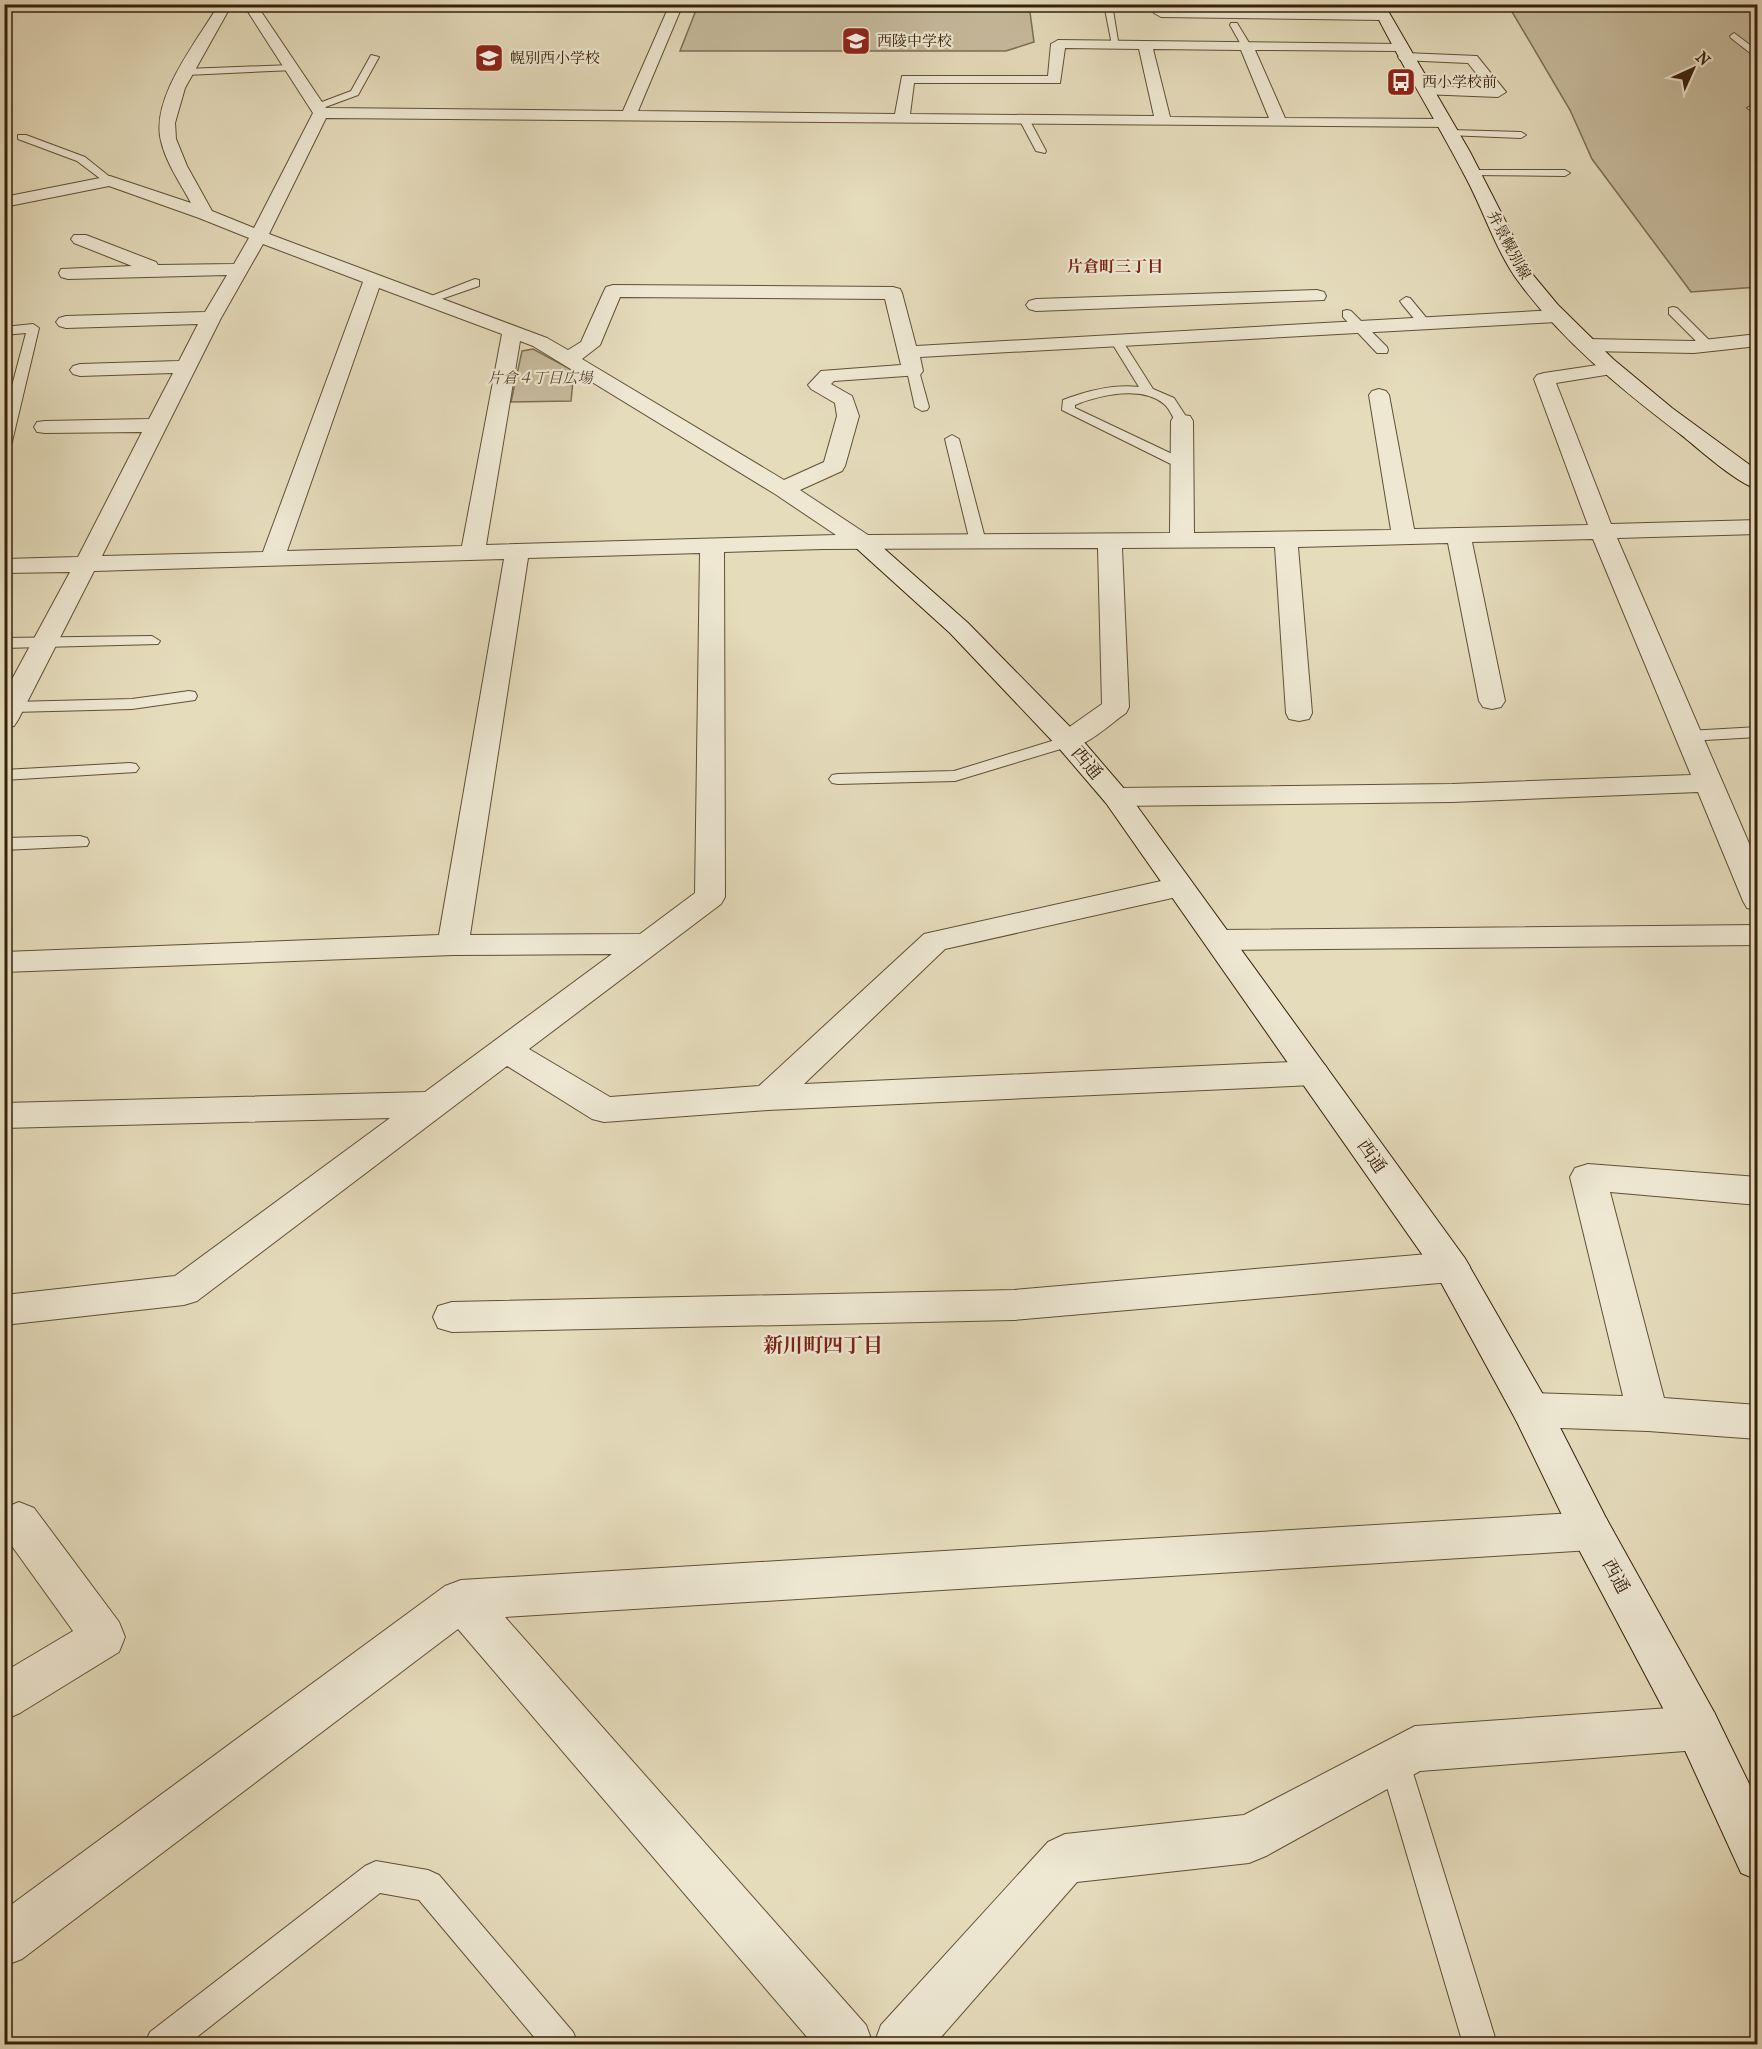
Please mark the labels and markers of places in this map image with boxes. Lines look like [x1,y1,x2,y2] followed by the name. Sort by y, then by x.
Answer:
[840,25,872,57] school or university icon: 西陵中学校
[877,32,952,50] place label: 西陵中学校
[473,42,505,74] school or university icon: 幌別西小学校
[510,49,600,67] place label: 幌別西小学校
[1385,66,1417,98] bus stop icon: 西小学校前
[1422,73,1497,91] place label: 西小学校前

